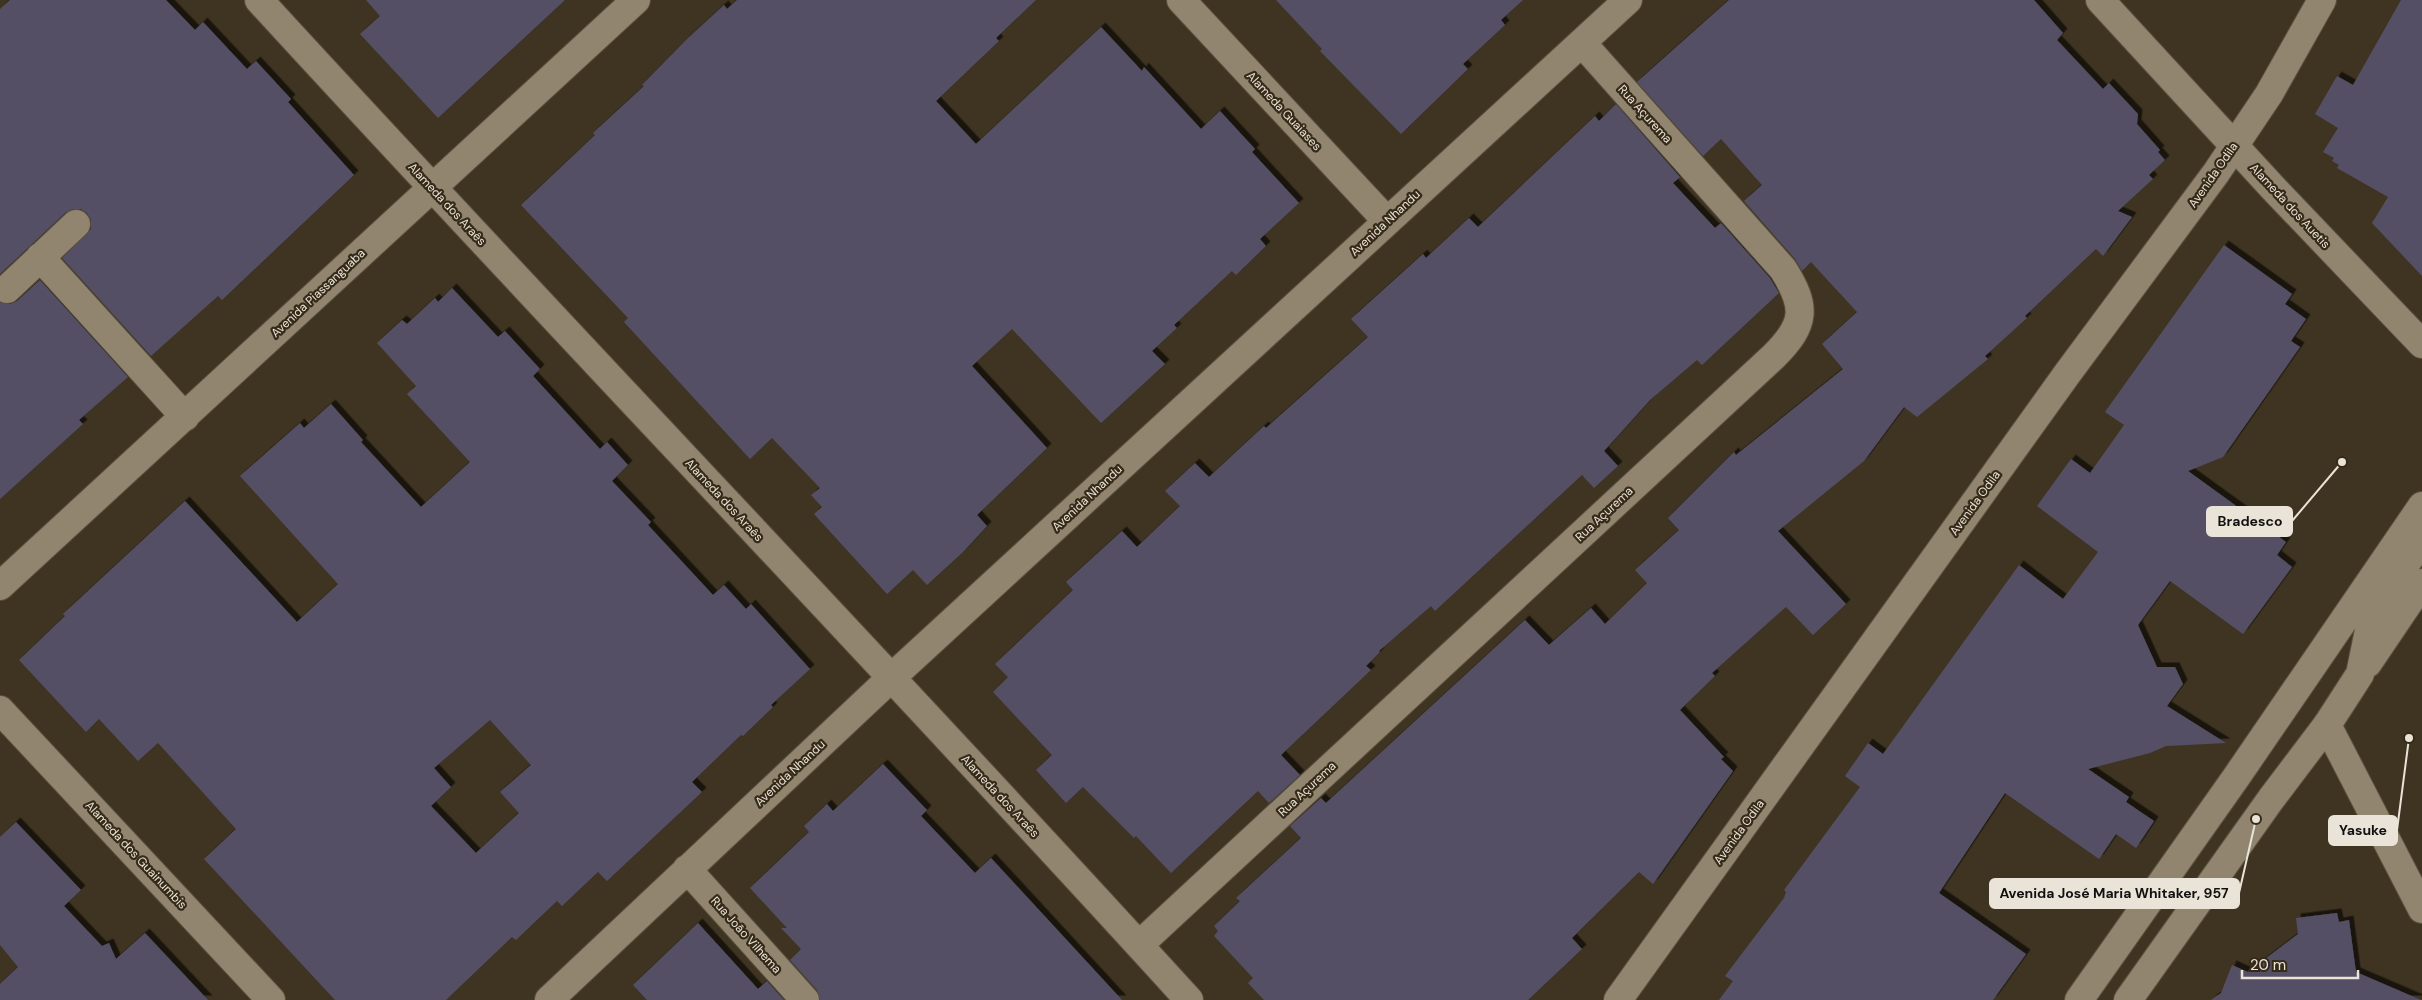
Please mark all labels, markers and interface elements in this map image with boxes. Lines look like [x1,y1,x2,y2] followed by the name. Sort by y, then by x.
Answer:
[1243,68,1325,154] street label: Alameda Guaiases
[1615,81,1675,147] street label: Rua Açurema
[2185,139,2241,211] street label: Avenida Odila
[404,159,490,249] street label: Alameda dos Araês
[2246,160,2334,252] street label: Alameda dos Auetis
[1347,186,1424,260] street label: Avenida Nhandu
[267,245,369,341] street label: Avenida Piassanguaba
[681,455,767,545] street label: Alameda dos Araês
[1049,461,1126,535] street label: Avenida Nhandu
[1946,468,2004,538] street label: Avenida Odila
[1572,483,1636,545] street label: Rua Açurema
[2207,507,2292,536] callout: Bradesco
[2218,512,2282,530] text: Bradesco
[752,736,829,810] street label: Avenida Nhandu
[957,751,1043,841] street label: Alameda dos Araês
[1275,758,1339,820] street label: Rua Açurema
[1710,797,1768,867] street label: Avenida Odila
[82,798,190,912] street label: Alameda dos Guainumbis
[2329,816,2397,845] callout: Yasuke
[2339,821,2387,839] text: Yasuke
[1990,879,2239,908] callout: Avenida José Maria Whitaker, 957
[1999,884,2229,902] text: Avenida José Maria Whitaker, 957
[707,893,785,977] street label: Rua João Vilhema
[2242,948,2358,980] scale bar
[2250,955,2286,975] text: 20 m

